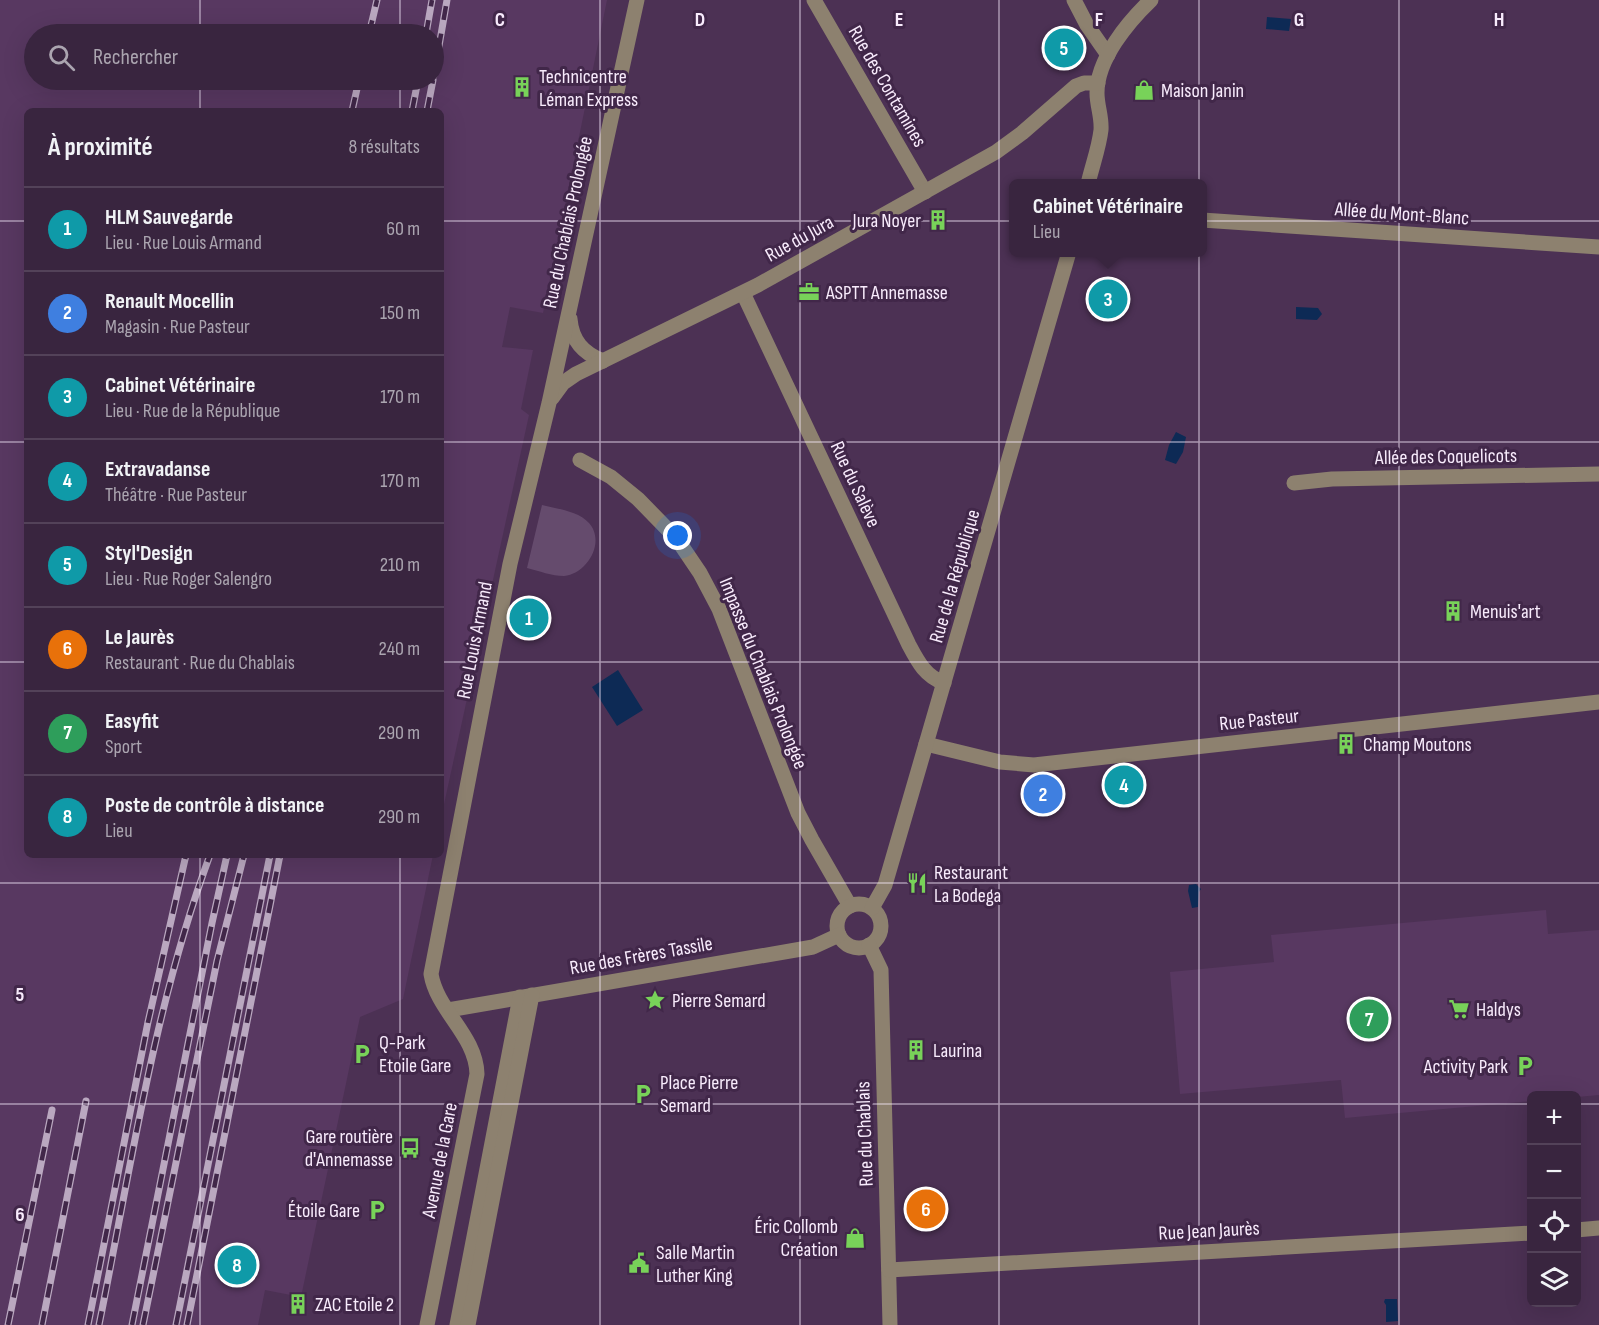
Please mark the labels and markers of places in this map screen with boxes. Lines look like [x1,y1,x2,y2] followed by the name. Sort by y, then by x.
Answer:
[1044,26,1084,70] pin: 5
[539,65,638,112] place label: Technicentre Léman Express
[510,75,534,99] building icon: Technicentre Léman Express
[1132,78,1156,102] shop icon: Maison Janin
[1161,79,1244,103] place label: Maison Janin
[926,208,950,232] building icon: Jura Noyer
[852,209,921,233] place label: Jura Noyer
[1088,276,1128,322] pin: 3
[797,280,821,304] office icon: ASPTT Annemasse
[825,281,948,305] place label: ASPTT Annemasse
[510,596,548,640] pin: 1
[1441,599,1465,623] building icon: Menuis'art
[1470,600,1541,624] place label: Menuis'art
[1334,732,1358,756] building icon: Champ Moutons
[1363,733,1472,757] place label: Champ Moutons
[1104,762,1144,808] pin: 4
[1024,772,1062,816] pin: 2
[934,861,1008,908] place label: Restaurant La Bodega
[905,871,929,895] restaurant icon: Restaurant La Bodega
[643,988,667,1012] place icon: Pierre Semard
[672,989,765,1013] place label: Pierre Semard
[1350,996,1388,1042] pin: 7
[1447,997,1471,1021] supermarket icon: Haldys
[1476,998,1521,1022] place label: Haldys
[379,1031,451,1078] place label: Q-Park Etoile Gare
[904,1038,928,1062] building icon: Laurina
[933,1039,982,1063] place label: Laurina
[350,1042,374,1066] parking icon: Q-Park Etoile Gare
[1513,1054,1537,1078] parking icon: Activity Park
[1423,1055,1508,1079] place label: Activity Park
[660,1071,738,1118] place label: Place Pierre Semard
[631,1082,655,1106] parking icon: Place Pierre Semard
[305,1125,393,1172] place label: Gare routière d'Annemasse
[398,1136,422,1160] bus stop icon: Gare routière d'Annemasse
[906,1186,946,1232] pin: 6
[365,1198,389,1222] parking icon: Étoile Gare
[288,1199,360,1223] place label: Étoile Gare
[754,1215,838,1262] place label: Éric Collomb Création
[843,1226,867,1250] shop icon: Éric Collomb Création
[656,1241,735,1288] place label: Salle Martin Luther King
[218,1242,256,1288] pin: 8
[627,1251,651,1275] public building icon: Salle Martin Luther King
[286,1292,310,1316] building icon: ZAC Etoile 2
[315,1293,394,1317] place label: ZAC Etoile 2

